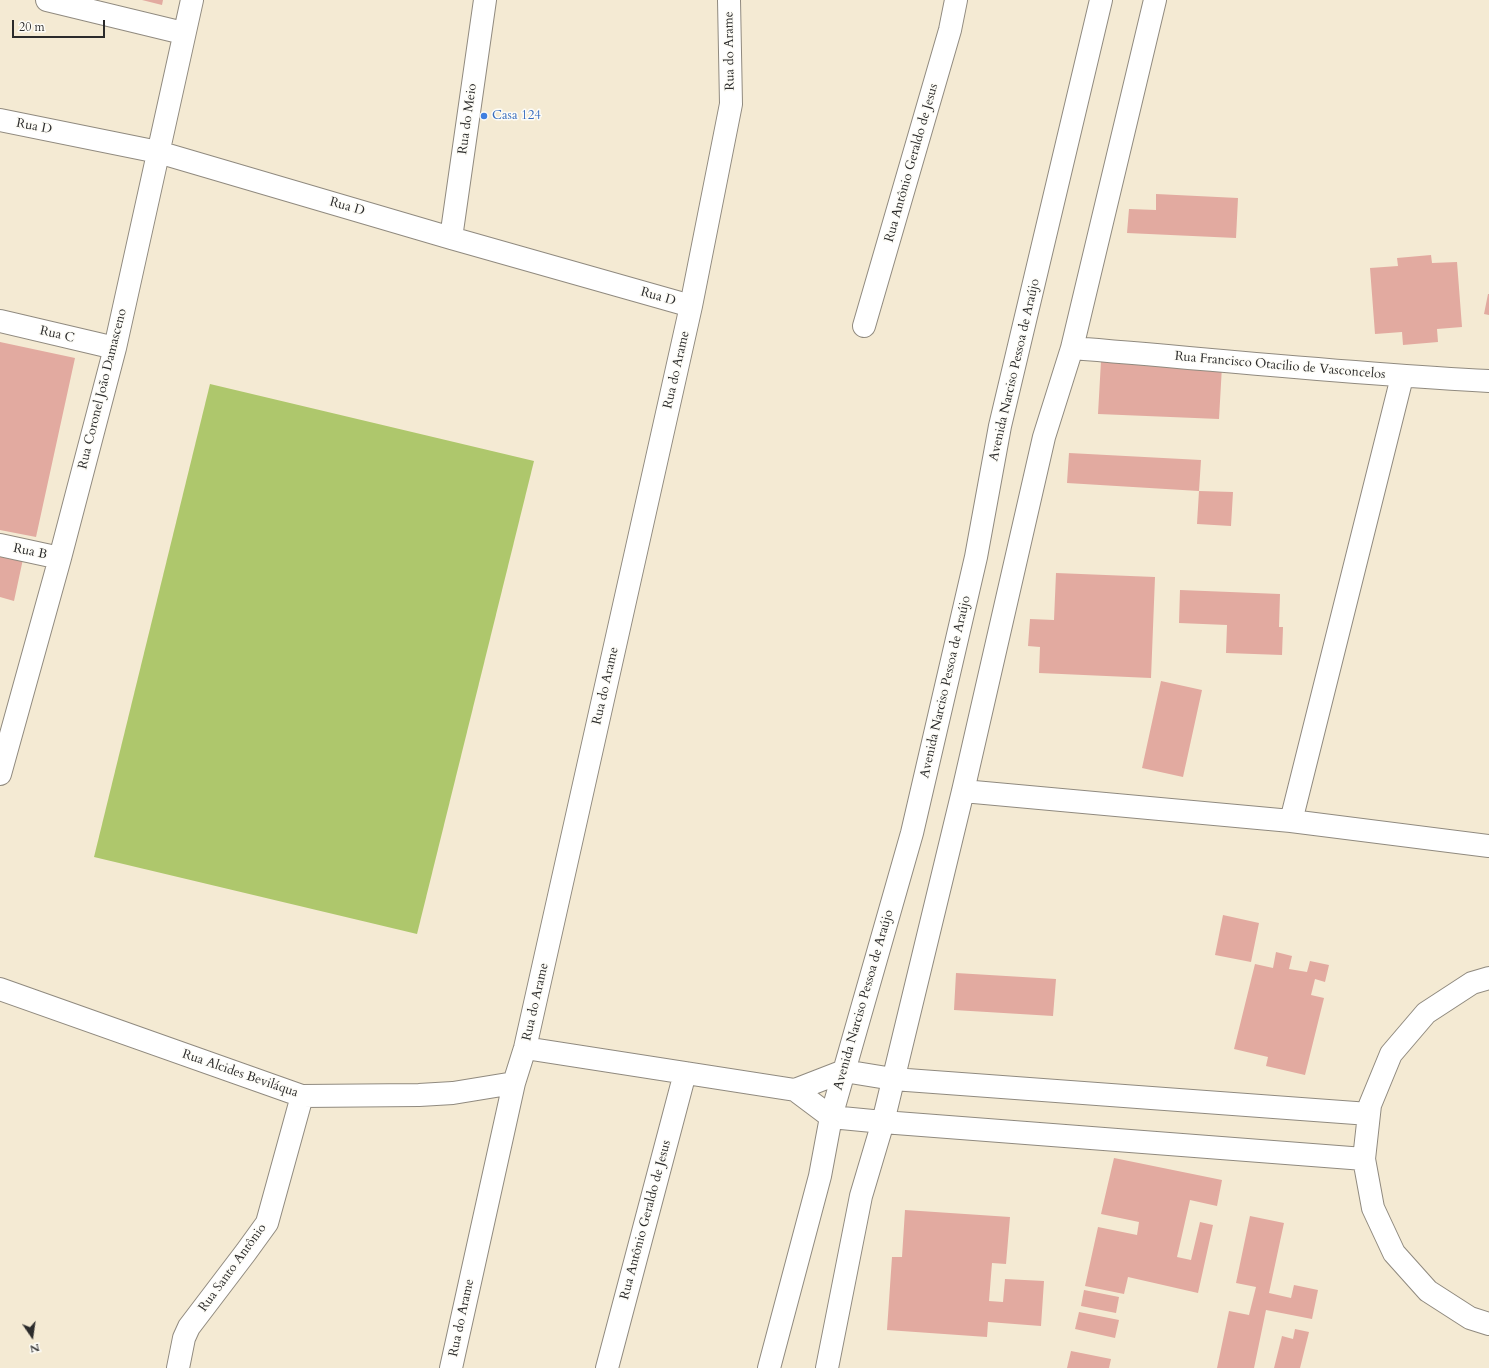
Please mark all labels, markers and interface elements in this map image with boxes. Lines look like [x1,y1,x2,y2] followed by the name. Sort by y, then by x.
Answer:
[722,11,738,91] street label: Rua do Arame
[14,12,107,38] scale bar
[19,19,45,35] text: 20 m
[882,82,942,244] street label: Rua Antônio Geraldo de Jesus
[455,83,481,155] street label: Rua do Meio
[492,108,541,124] place label: Casa 124
[479,111,489,121] marker: Casa 124
[15,116,53,138] street label: Rua D
[328,195,366,219] street label: Rua D
[986,277,1044,463] street label: Avenida Narciso Pessoa de Araújo
[639,285,677,309] street label: Rua D
[75,307,131,471] street label: Rua Coronel João Damasceno
[38,323,76,347] street label: Rua C
[660,330,694,410] street label: Rua do Arame
[1174,349,1386,383] street label: Rua Francisco Otacilio de Vasconcelos
[12,541,48,563] street label: Rua B
[917,594,975,780] street label: Avenida Narciso Pessoa de Araújo
[589,646,623,726] street label: Rua do Arame
[831,908,897,1092] street label: Avenida Narciso Pessoa de Araújo
[519,962,553,1042] street label: Rua do Arame
[180,1047,300,1101] street label: Rua Alcides Beviláqua
[617,1139,675,1301] street label: Rua Antônio Geraldo de Jesus
[196,1221,270,1315] street label: Rua Santo Antônio
[446,1278,478,1358] street label: Rua do Arame
[12,1316,52,1356] north arrow
[28,1340,41,1357] text: N

